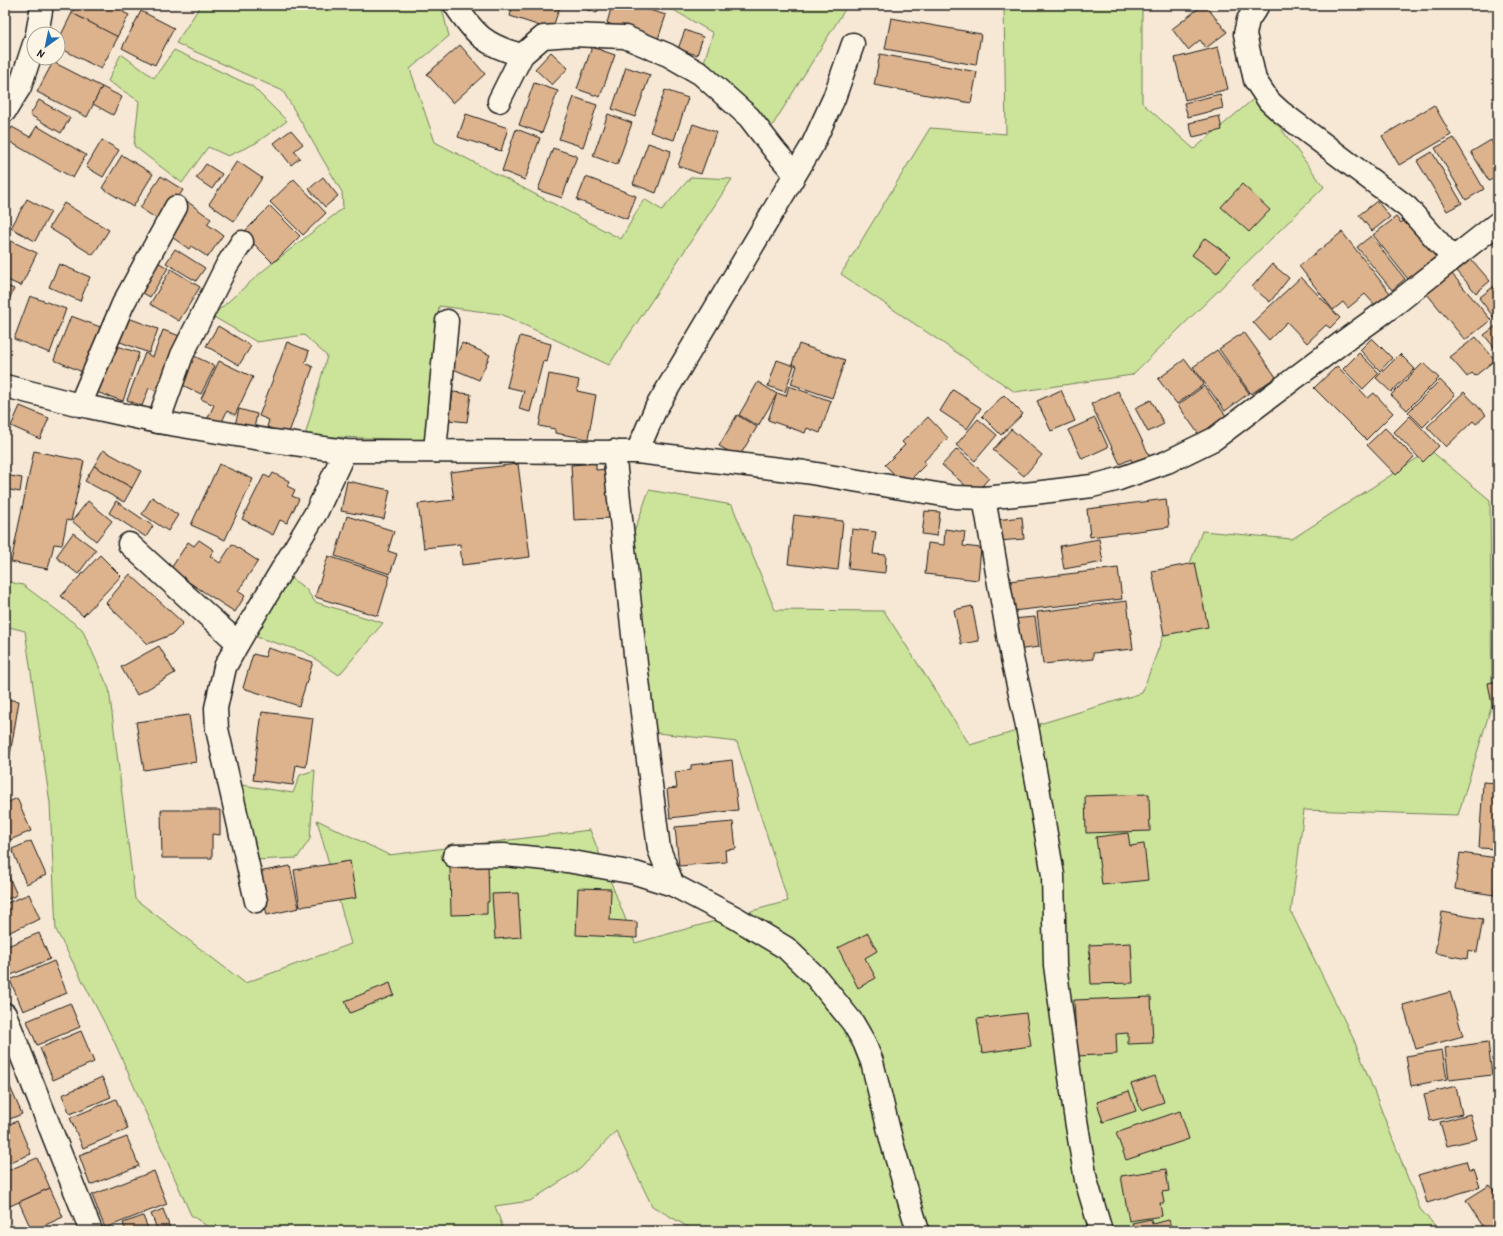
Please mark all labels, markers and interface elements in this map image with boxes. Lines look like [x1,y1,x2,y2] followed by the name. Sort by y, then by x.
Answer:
[26,26,66,66] north arrow
[34,47,47,62] text: N

